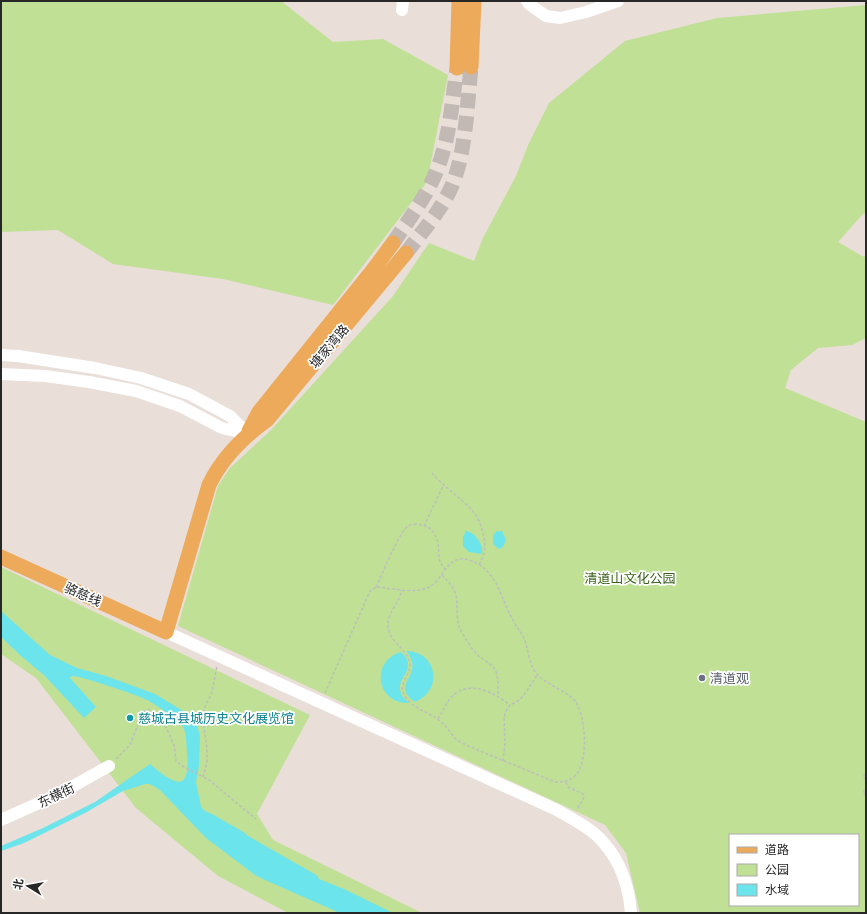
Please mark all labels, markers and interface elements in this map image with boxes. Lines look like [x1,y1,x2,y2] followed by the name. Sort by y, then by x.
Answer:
[307,322,351,370] street label: 塘家湾路
[584,571,676,585] park label: 清道山文化公园
[62,580,104,608] street label: 骆慈线
[710,671,749,685] place label: 清道观
[697,673,707,683] marker: 清道观
[138,711,294,725] place label: 慈城古县城历史文化展览馆
[125,713,135,723] marker: 慈城古县城历史文化展览馆
[35,780,77,810] street label: 东横街
[729,834,859,906] legend
[765,843,789,856] text: 道路
[765,863,789,876] text: 公园
[8,866,48,906] north arrow
[11,878,25,891] text: 北
[765,883,789,896] text: 水域

